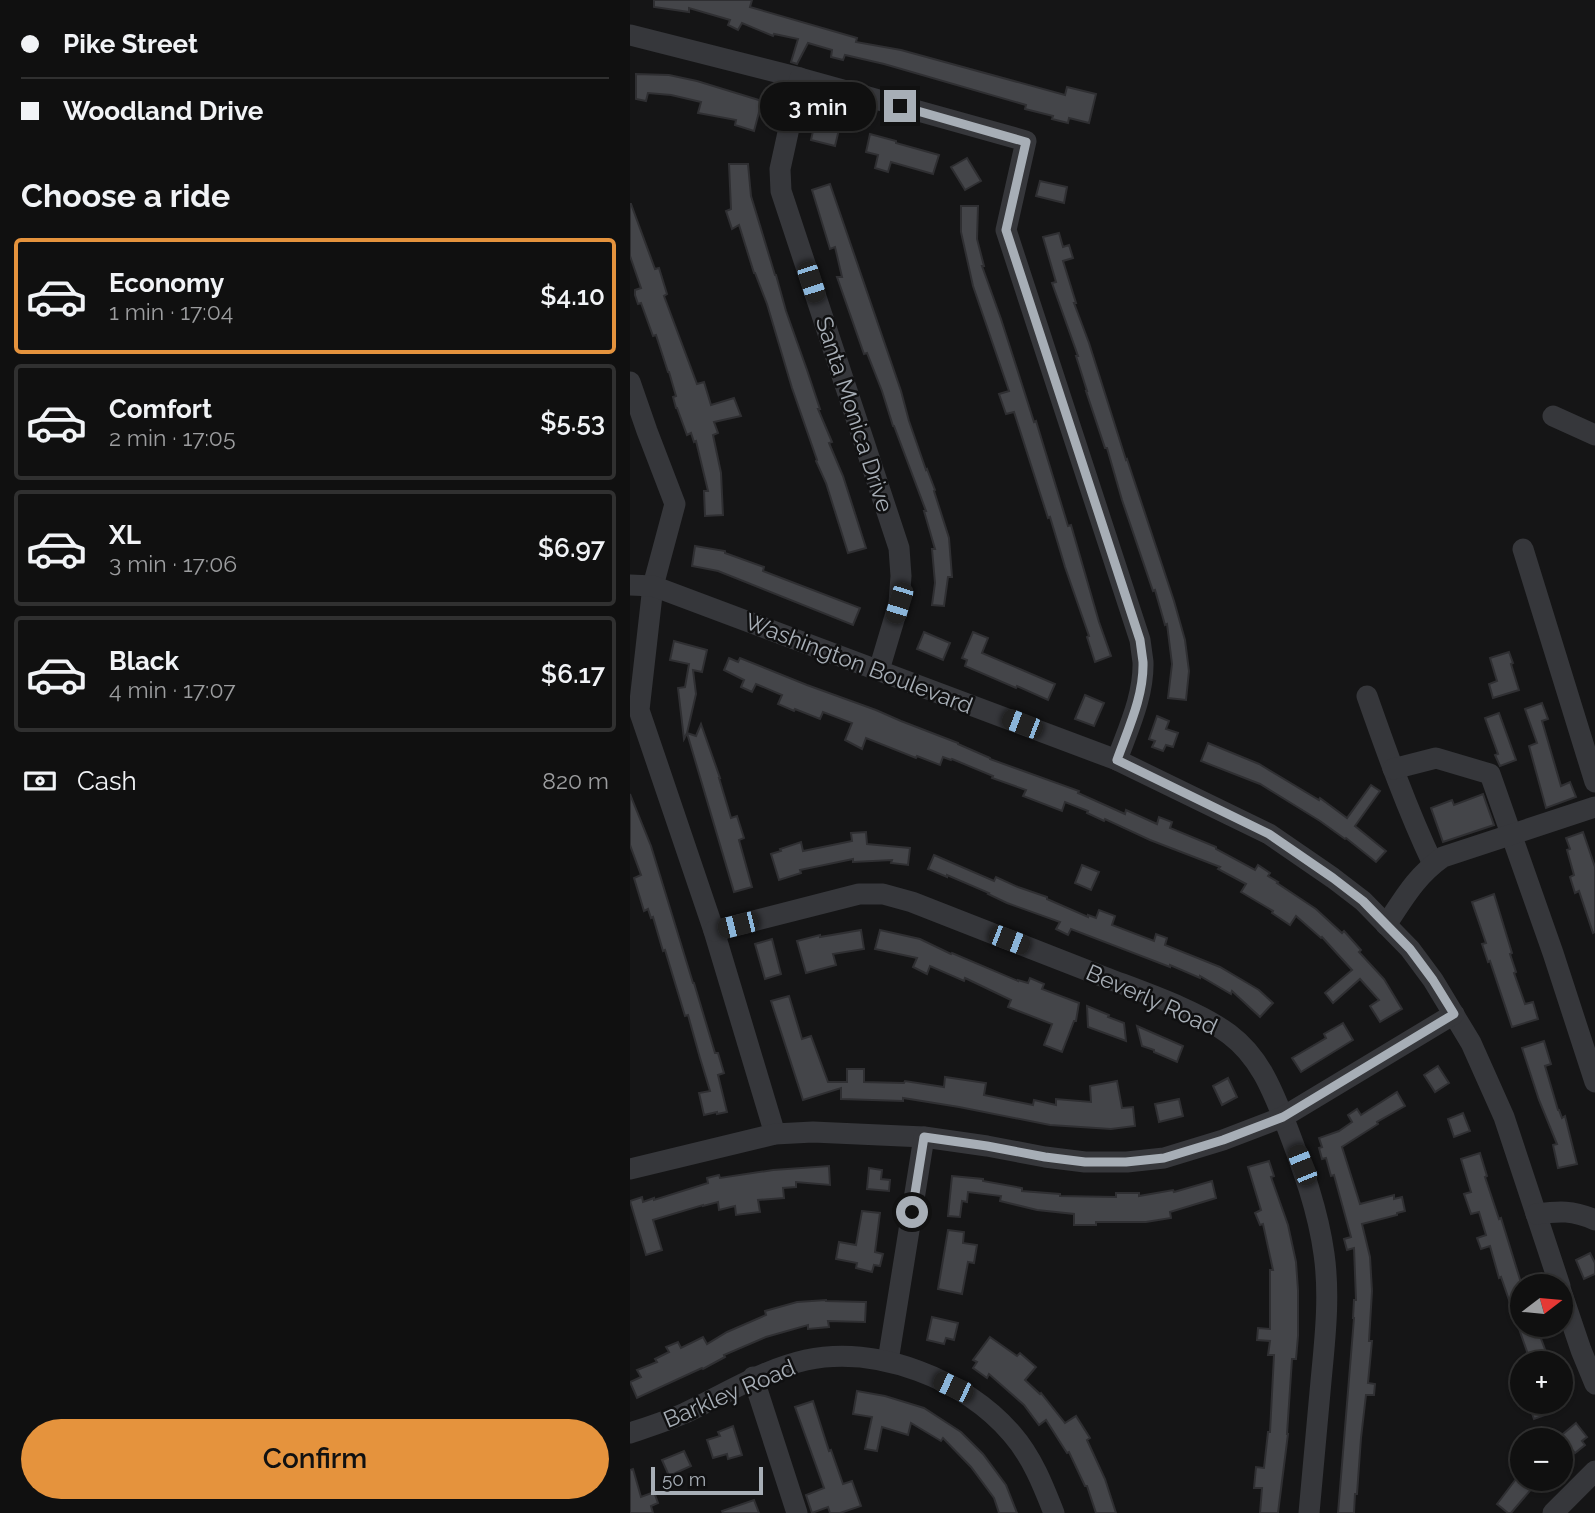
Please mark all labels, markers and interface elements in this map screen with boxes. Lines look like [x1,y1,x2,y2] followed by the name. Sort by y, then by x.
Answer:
[63,29,198,59] text: Pike Street
[760,82,876,130] callout: 3 min
[884,90,916,122] route end
[789,93,847,120] text: 3 min
[63,96,263,126] text: Woodland Drive
[21,177,230,214] text: Choose a ride
[795,259,828,305] car
[25,265,88,328] icon: car
[109,268,224,298] text: Economy
[540,281,605,311] text: $4.10
[109,298,233,325] text: 1 min · 17:04
[811,313,899,515] street label: Santa Monica Drive
[25,391,88,454] icon: car
[109,394,212,424] text: Comfort
[540,407,605,437] text: $5.53
[109,424,235,451] text: 2 min · 17:05
[25,517,88,580] icon: car
[109,520,141,550] text: XL
[538,533,605,563] text: $6.97
[109,550,237,577] text: 3 min · 17:06
[883,580,916,626] car
[741,607,977,719] street label: Washington Boulevard
[25,643,88,706] icon: car
[109,646,179,676] text: Black
[541,659,605,689] text: $6.17
[109,676,236,703] text: 4 min · 17:07
[999,707,1046,741] car
[21,762,59,800] icon: cash
[77,766,137,796] text: Cash
[542,767,609,794] text: 820 m
[716,910,761,940] car
[986,923,1033,957] car
[1082,958,1222,1040] street label: Beverly Road
[1285,1142,1320,1188] car
[896,1196,928,1228] route start
[1510,1274,1573,1337] north arrow
[1510,1274,1573,1491] map controls
[1510,1351,1573,1414] button: +
[659,1353,799,1433] street label: Barkley Road
[930,1369,977,1405] car
[21,1419,609,1499] button: Confirm
[1510,1428,1573,1491] button: −
[651,1464,763,1496] scale bar
[662,1468,706,1490] text: 50 m

